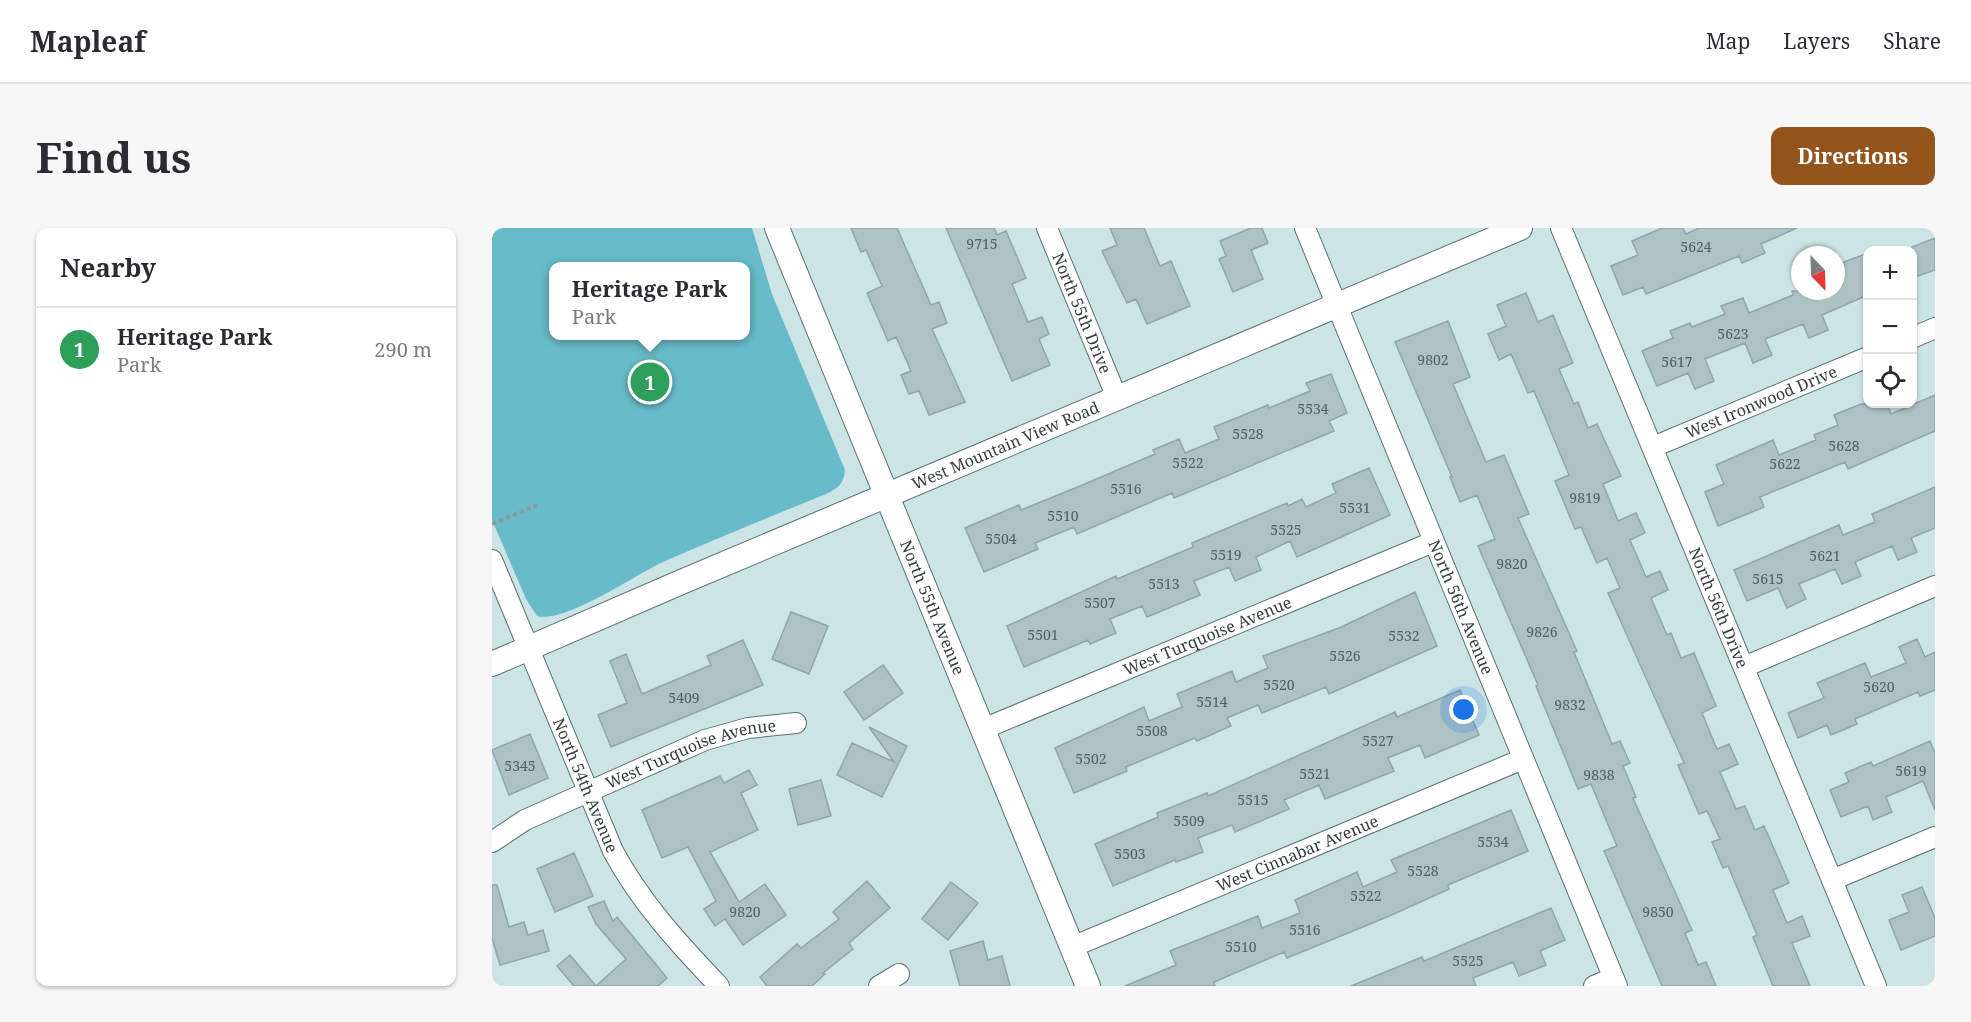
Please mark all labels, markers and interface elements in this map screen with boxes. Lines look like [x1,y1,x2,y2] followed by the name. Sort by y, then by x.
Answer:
[30,22,146,60] text: Mapleaf
[1706,27,1750,55] text: Map
[1783,27,1850,55] text: Layers
[1883,27,1941,55] text: Share
[1771,127,1935,185] button: Directions
[36,128,191,185] text: Find us
[966,234,998,253] house number: 9715
[1680,237,1712,256] house number: 5624
[1791,246,1845,300] north arrow
[1863,246,1917,408] map controls
[1863,246,1917,300] button: +
[60,249,156,285] text: Nearby
[1047,249,1117,377] street label: North 55th Drive
[549,262,750,340] popup
[572,273,727,303] text: Heritage Park
[1863,300,1917,354] button: −
[572,303,616,330] text: Park
[117,321,272,351] text: Heritage Park
[1717,324,1749,343] house number: 5623
[74,336,85,363] text: 1
[374,336,432,363] text: 290 m
[1417,350,1449,369] house number: 9802
[117,351,161,378] text: Park
[1661,352,1693,371] house number: 5617
[1863,354,1917,408] button: locate
[630,360,670,404] pin: 1
[1682,360,1840,443] street label: West Ironwood Drive
[908,396,1103,495] street label: West Mountain View Road
[1297,399,1329,418] house number: 5534
[1232,424,1264,443] house number: 5528
[1828,436,1860,455] house number: 5628
[1172,453,1204,472] house number: 5522
[1769,454,1801,473] house number: 5622
[1110,479,1142,498] house number: 5516
[1569,488,1601,507] house number: 9819
[1339,498,1371,517] house number: 5531
[1047,506,1079,525] house number: 5510
[1270,520,1302,539] house number: 5525
[985,529,1017,548] house number: 5504
[895,536,970,678] street label: North 55th Avenue
[1423,536,1499,678] street label: North 56th Avenue
[1684,544,1754,671] street label: North 56th Drive
[1210,545,1242,564] house number: 5519
[1809,546,1841,565] house number: 5621
[1496,554,1528,573] house number: 9820
[1752,569,1784,588] house number: 5615
[1148,574,1180,593] house number: 5513
[1120,591,1295,681] street label: West Turquoise Avenue
[1084,593,1116,612] house number: 5507
[1526,622,1558,641] house number: 9826
[1027,625,1059,644] house number: 5501
[1388,626,1420,645] house number: 5532
[1329,646,1361,665] house number: 5526
[1263,675,1295,694] house number: 5520
[1863,677,1895,696] house number: 5620
[668,688,700,707] house number: 5409
[1196,692,1228,711] house number: 5514
[1449,695,1478,724] your location
[1554,695,1586,714] house number: 9832
[602,714,777,794] street label: West Turquoise Avenue
[548,715,623,856] street label: North 54th Avenue
[1136,721,1168,740] house number: 5508
[1362,731,1394,750] house number: 5527
[1075,749,1107,768] house number: 5502
[504,756,536,775] house number: 5345
[1895,761,1927,780] house number: 5619
[1299,764,1331,783] house number: 5521
[1583,765,1615,784] house number: 9838
[1237,790,1269,809] house number: 5515
[1213,810,1382,897] street label: West Cinnabar Avenue
[1173,811,1205,830] house number: 5509
[1477,832,1509,851] house number: 5534
[1114,844,1146,863] house number: 5503
[1407,861,1439,880] house number: 5528
[1350,886,1382,905] house number: 5522
[729,902,761,921] house number: 9820
[1642,902,1674,921] house number: 9850
[1289,920,1321,939] house number: 5516
[1225,937,1257,956] house number: 5510
[1452,951,1484,970] house number: 5525

